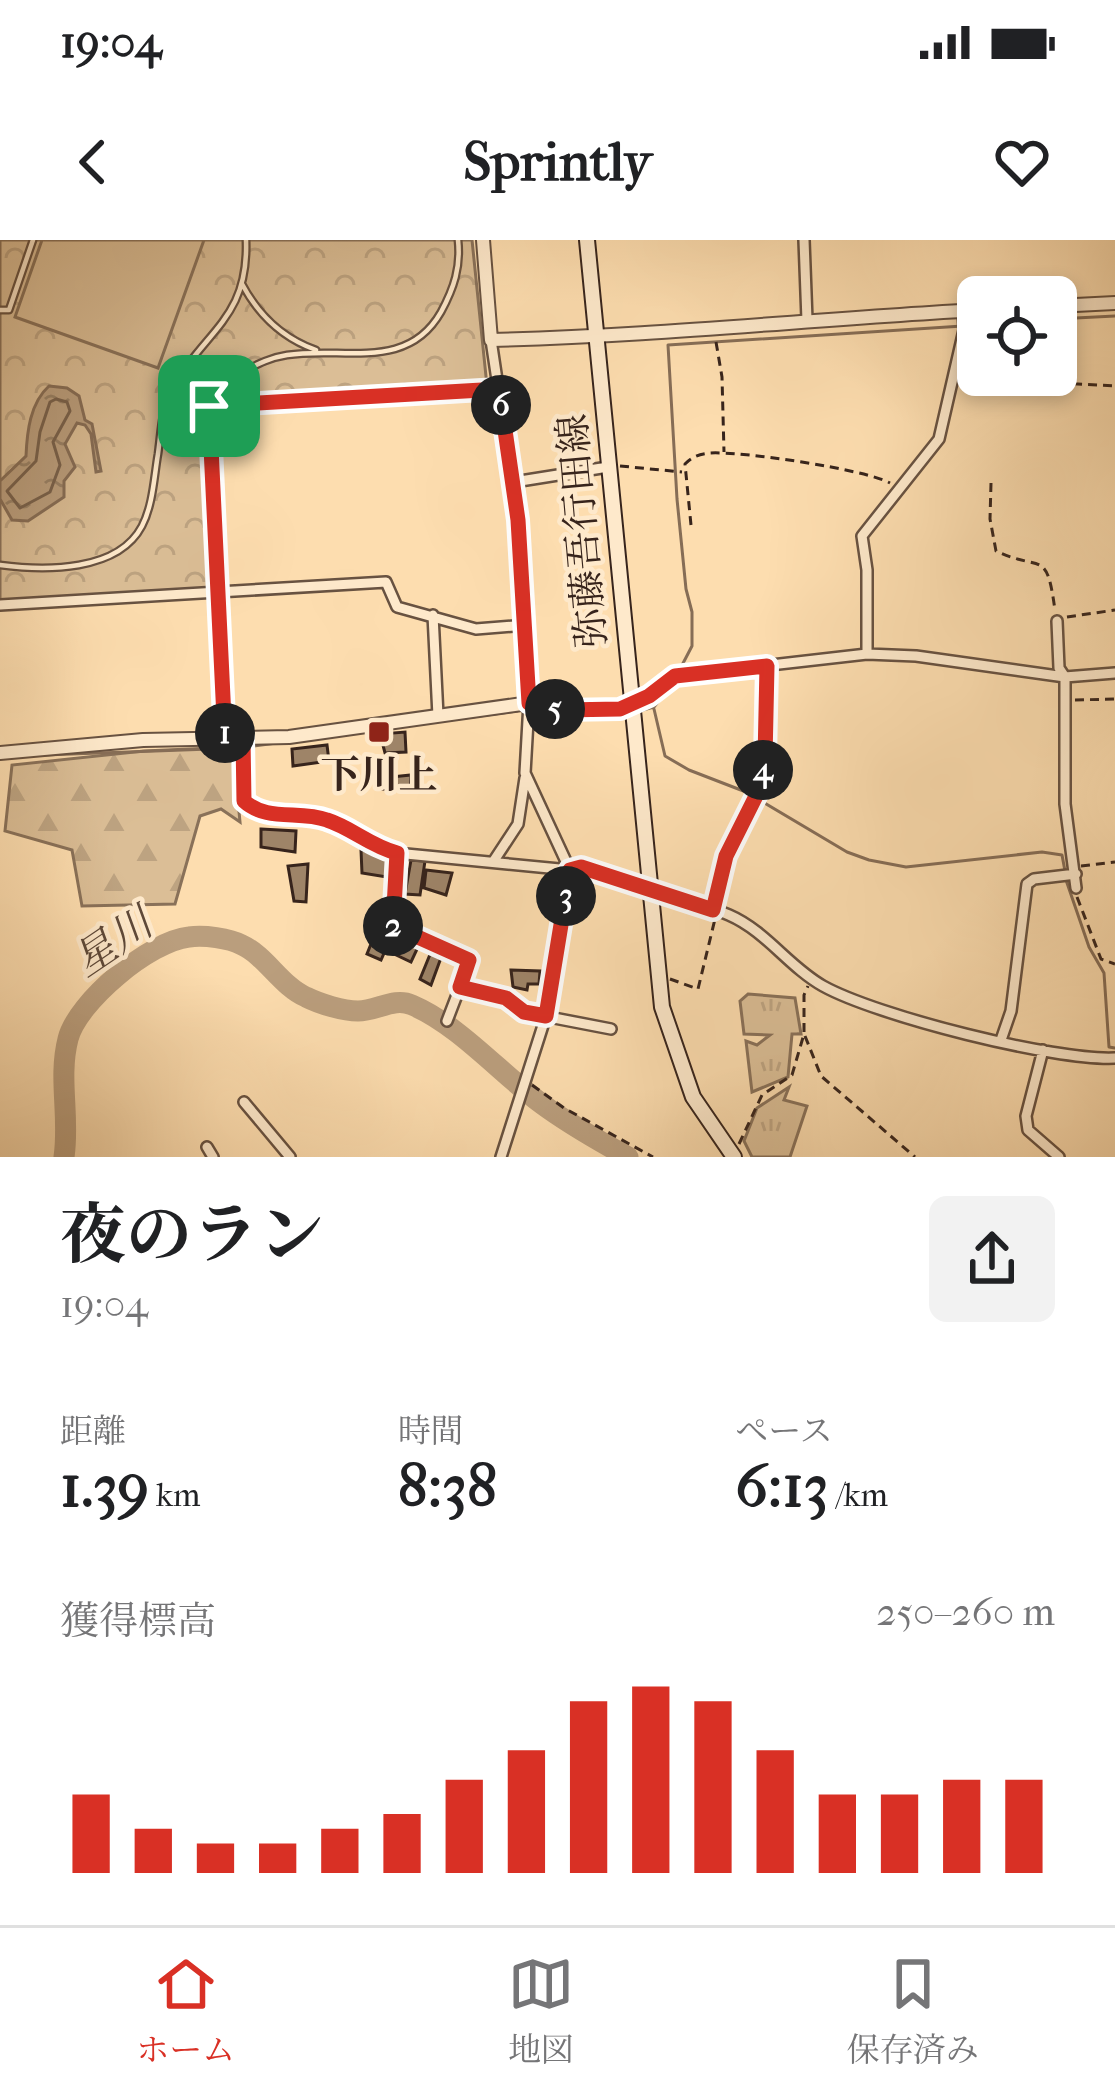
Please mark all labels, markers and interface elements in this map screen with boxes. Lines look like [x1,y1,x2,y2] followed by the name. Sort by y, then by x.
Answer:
[60,16,161,69] text: 19:04
[60,129,126,195] icon: back
[989,129,1055,195] icon: heart
[463,131,652,194] text: Sprintly
[957,276,1077,396] map controls
[957,276,1077,396] button: locate
[158,355,260,457] pin
[176,373,242,439] icon: arrive
[471,375,531,435] pin: 6
[492,385,510,424] text: 6
[549,412,615,649] street label: 弥藤吾行田線
[525,679,585,739] pin: 5
[548,689,562,728] text: 5
[195,703,255,763] pin: 1
[219,713,231,752] text: 1
[366,719,392,745] marker: 下川上
[733,740,793,800] pin: 4
[753,750,773,789] text: 4
[320,752,438,798] place label: 下川上
[536,866,596,926] pin: 3
[559,876,573,915] text: 3
[64,896,165,986] water label: 星川
[363,896,423,956] pin: 2
[385,906,401,945] text: 2
[929,1196,1055,1322] button: share
[60,1197,324,1274] text: 夜のラン
[60,1281,148,1327] text: 19:04
[60,1412,126,1451] text: 距離
[398,1412,464,1451] text: 時間
[735,1412,833,1451] text: ペース
[60,1451,149,1522] text: 1.39
[398,1451,497,1522] text: 8:38
[735,1451,828,1522] text: 6:13
[149,1476,201,1515] text: km
[828,1476,888,1515] text: /km
[876,1589,1055,1635] text: 250–260 m
[60,1598,216,1644] text: 獲得標高
[136,1951,235,2070] tab: ホーム
[508,1951,574,2070] tab: 地図
[847,1951,979,2070] tab: 保存済み

